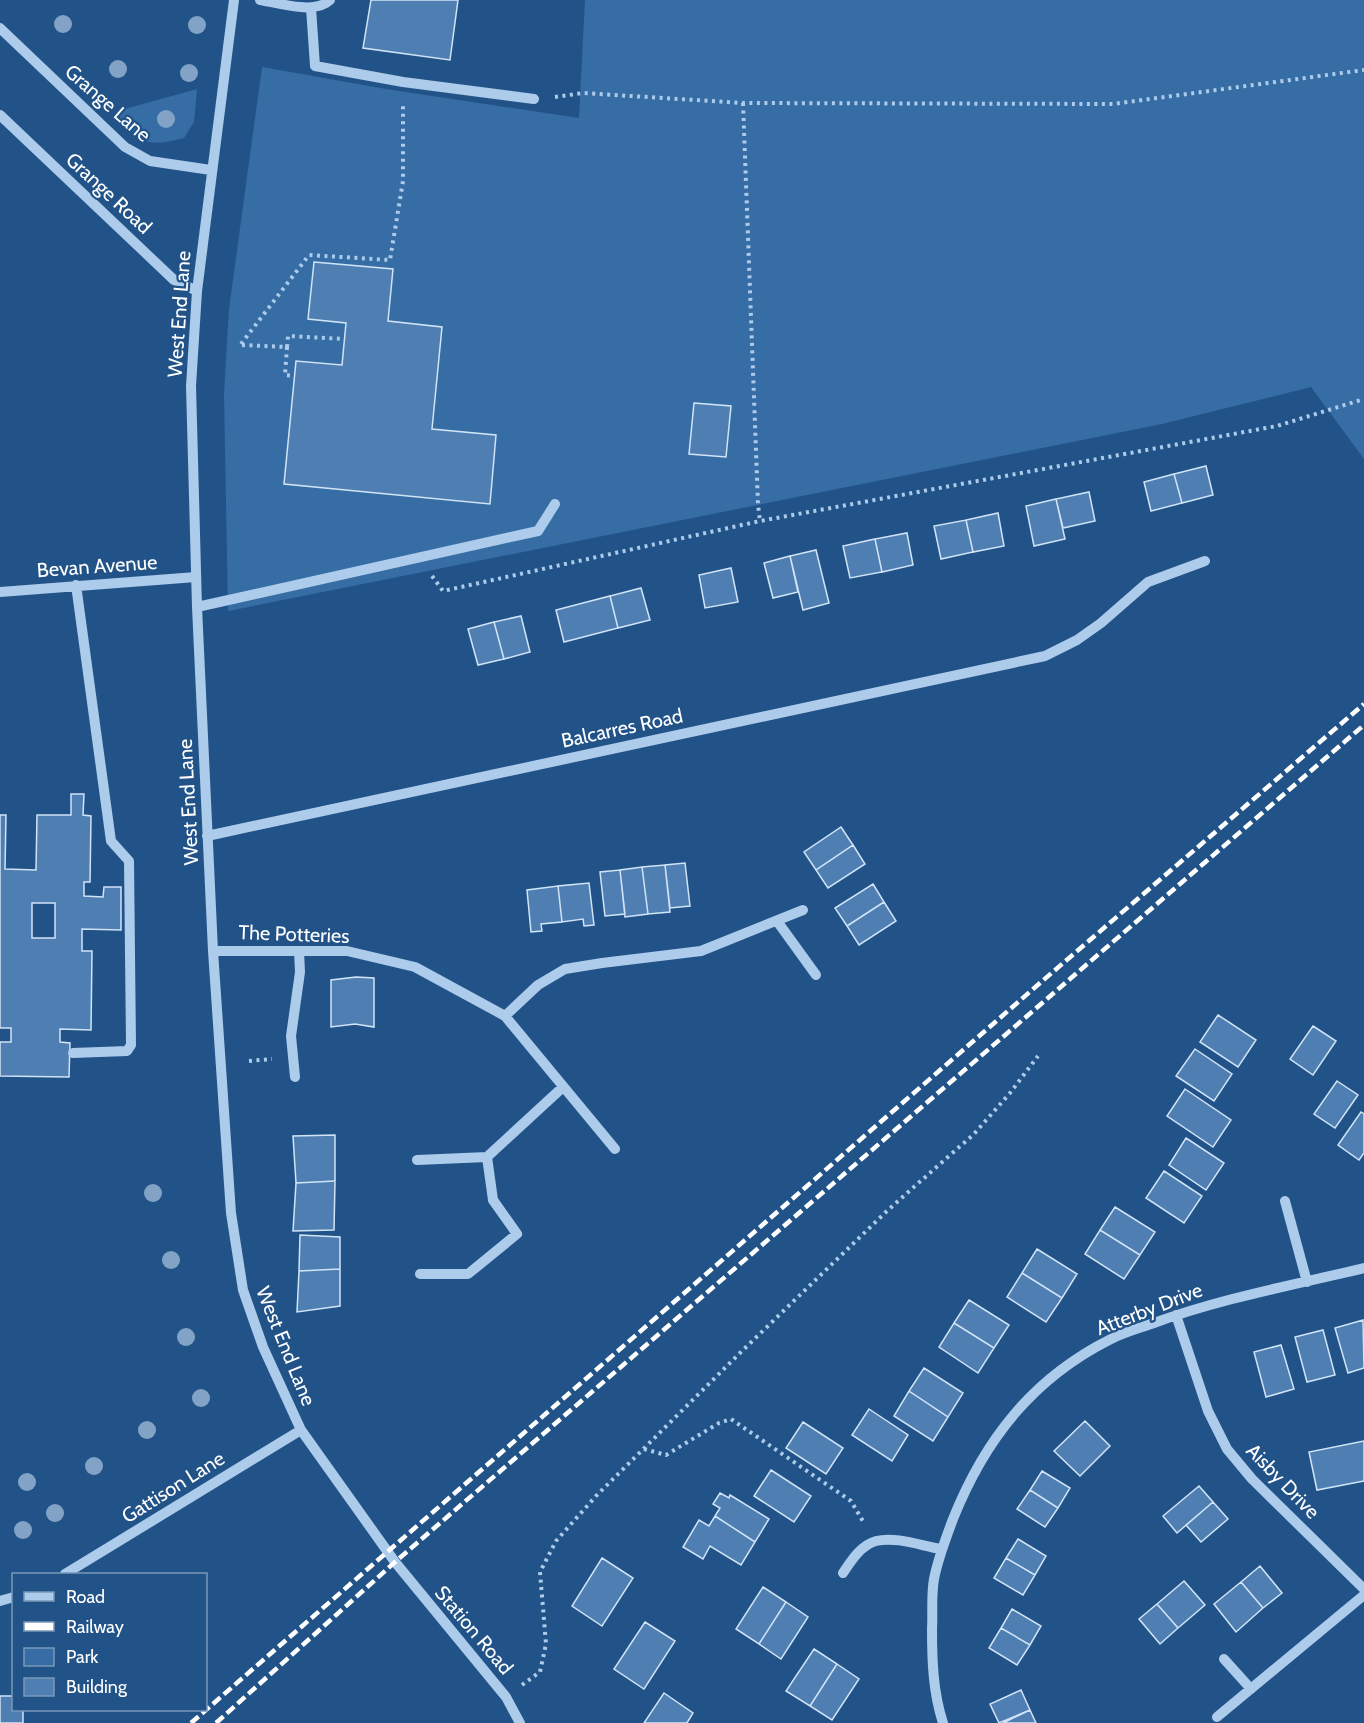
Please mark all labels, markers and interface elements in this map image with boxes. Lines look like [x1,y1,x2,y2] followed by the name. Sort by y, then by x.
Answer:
[60,59,156,147] street label: Grange Lane
[61,147,157,239] street label: Grange Road
[163,250,195,378] street label: West End Lane
[36,550,158,582] street label: Bevan Avenue
[559,703,685,753] street label: Balcarres Road
[173,738,203,866] street label: West End Lane
[238,920,350,948] street label: The Potteries
[1092,1278,1206,1340] street label: Atterby Drive
[251,1283,321,1409] street label: West End Lane
[1241,1438,1325,1524] street label: Aisby Drive
[117,1446,229,1528] street label: Gattison Lane
[12,1573,207,1711] legend
[430,1581,518,1679] street label: Station Road
[66,1586,105,1608] text: Road
[66,1616,124,1638] text: Railway
[66,1646,99,1668] text: Park
[66,1676,128,1698] text: Building

